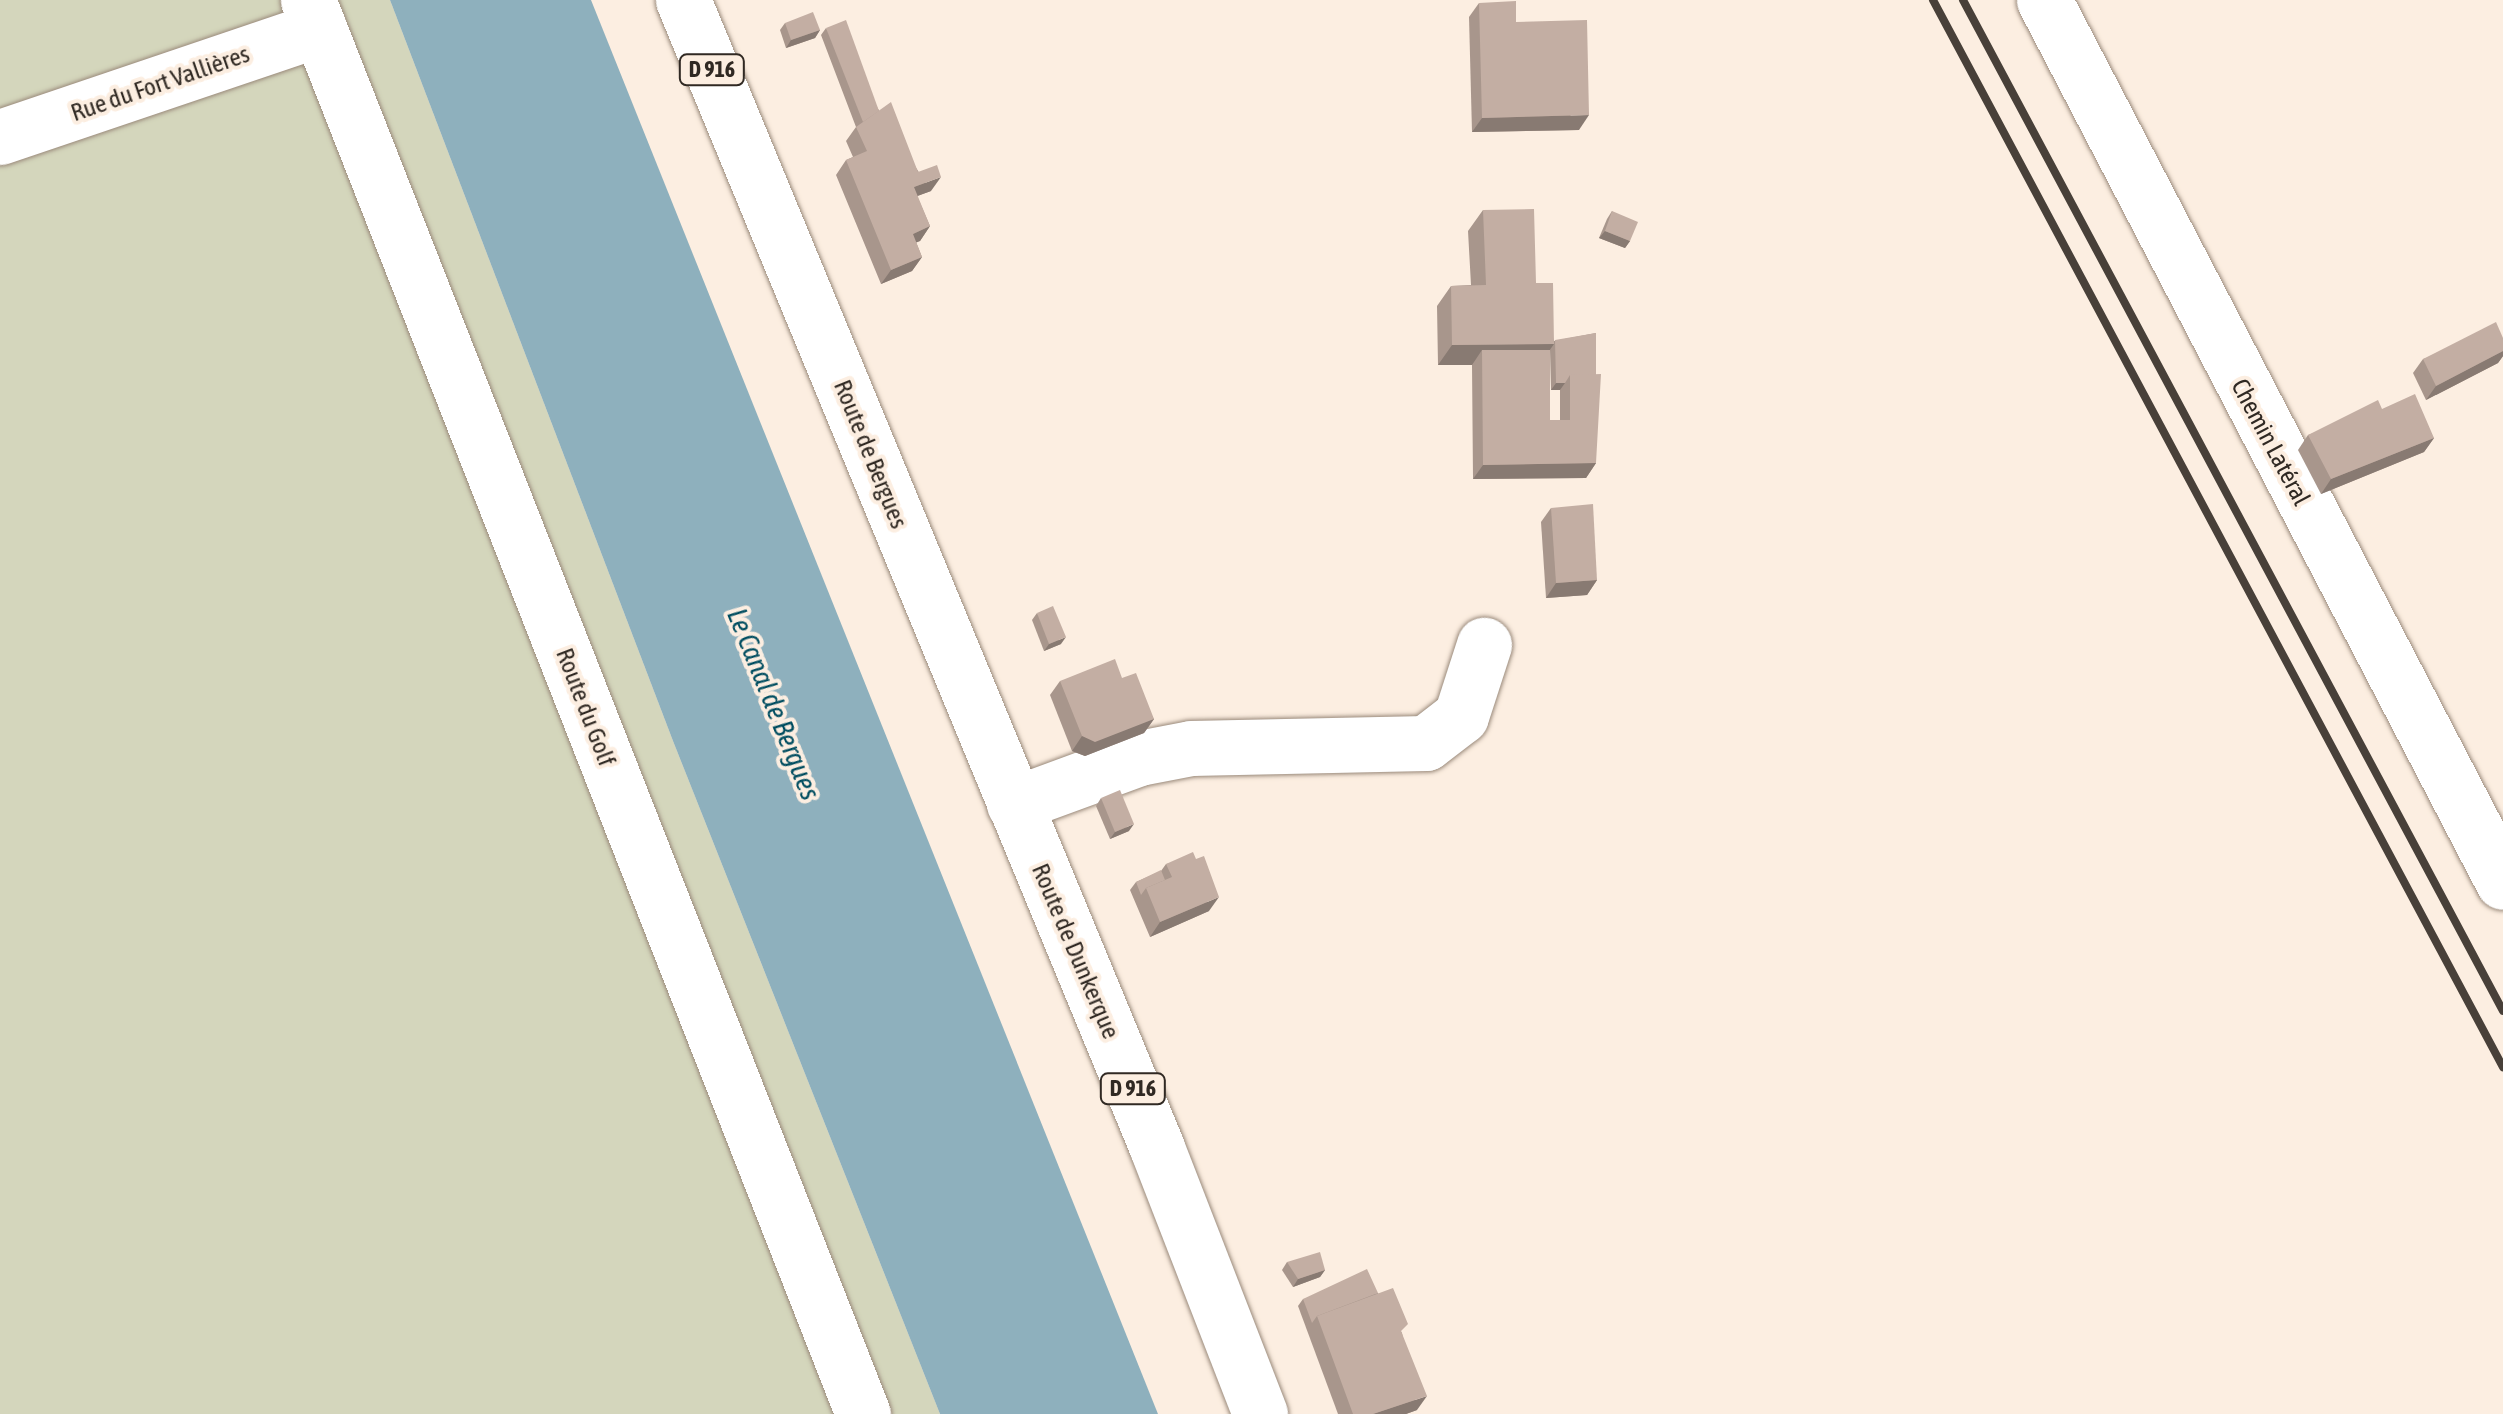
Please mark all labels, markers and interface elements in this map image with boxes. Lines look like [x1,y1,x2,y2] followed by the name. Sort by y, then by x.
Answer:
[67,38,253,128] street label: Rue du Fort Vallières
[677,53,747,87] road number: D 916
[2225,374,2317,510] street label: Chemin Latéral
[828,375,914,533] street label: Route de Bergues
[720,603,828,805] water label: Le Canal de Bergues
[550,644,622,770] street label: Route du Golf
[1026,859,1126,1043] street label: Route de Dunkerque
[1098,1072,1168,1106] road number: D 916

